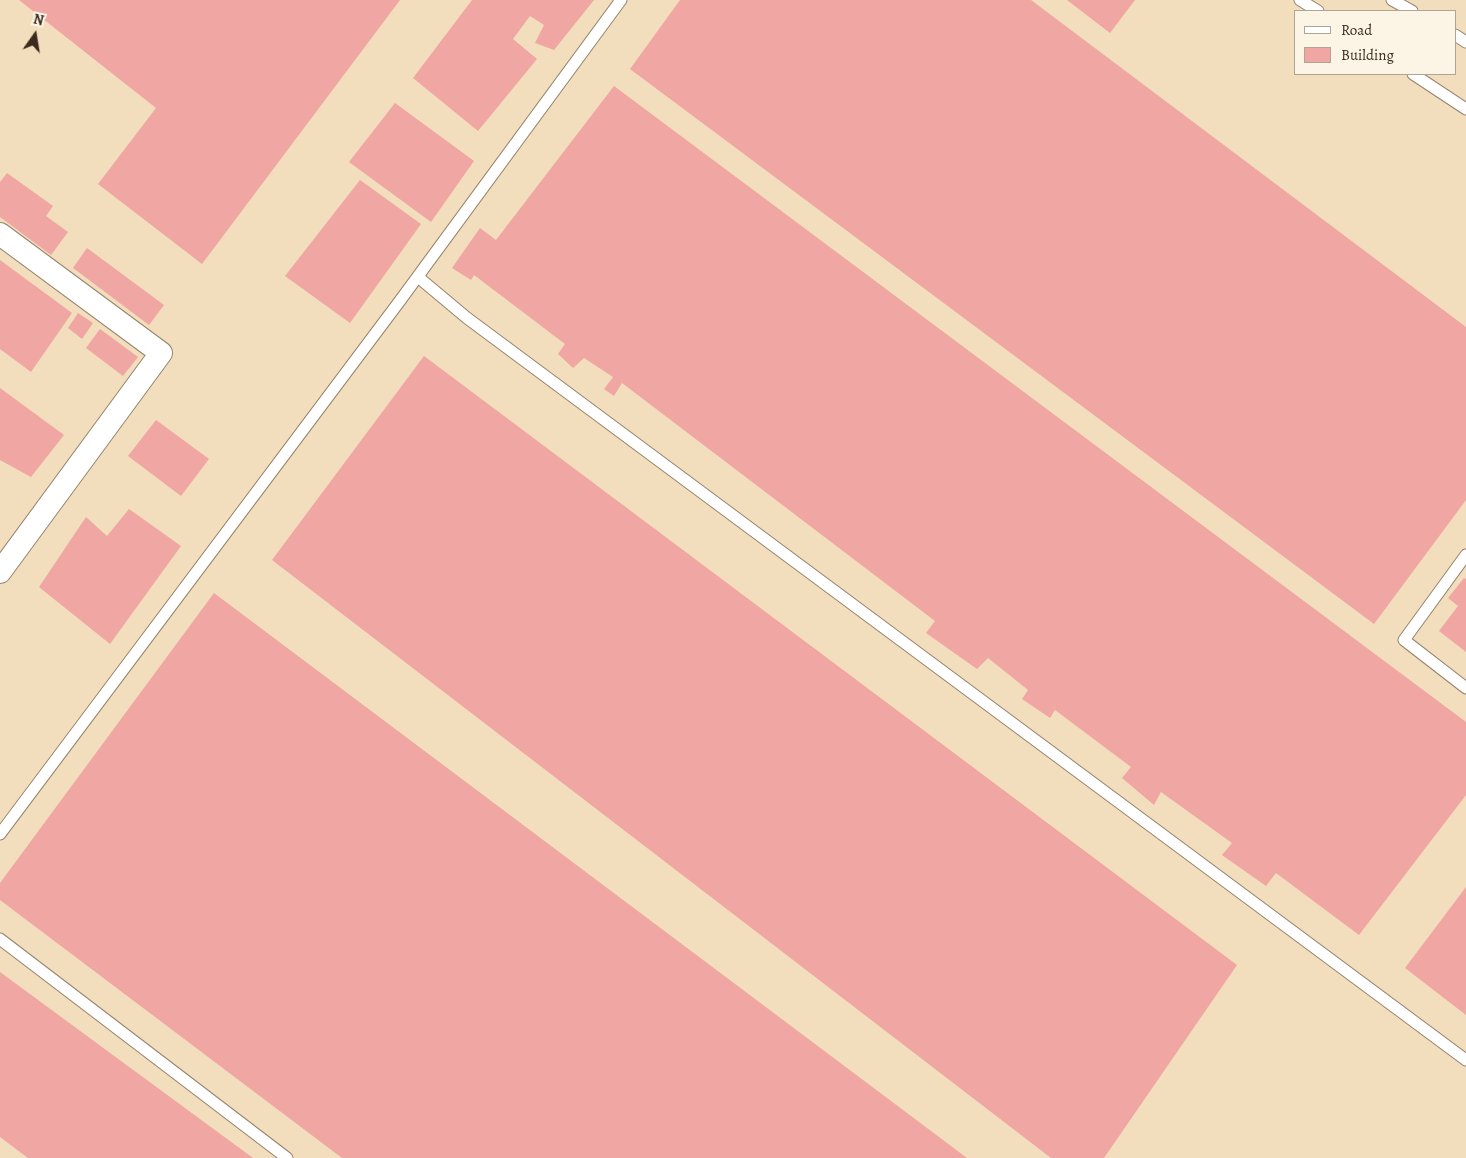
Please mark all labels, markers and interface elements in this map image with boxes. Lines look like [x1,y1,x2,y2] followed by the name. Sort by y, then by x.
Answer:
[31,9,46,30] text: N
[10,10,60,60] north arrow
[1294,10,1456,75] legend
[1341,20,1372,40] text: Road
[1341,45,1394,65] text: Building

